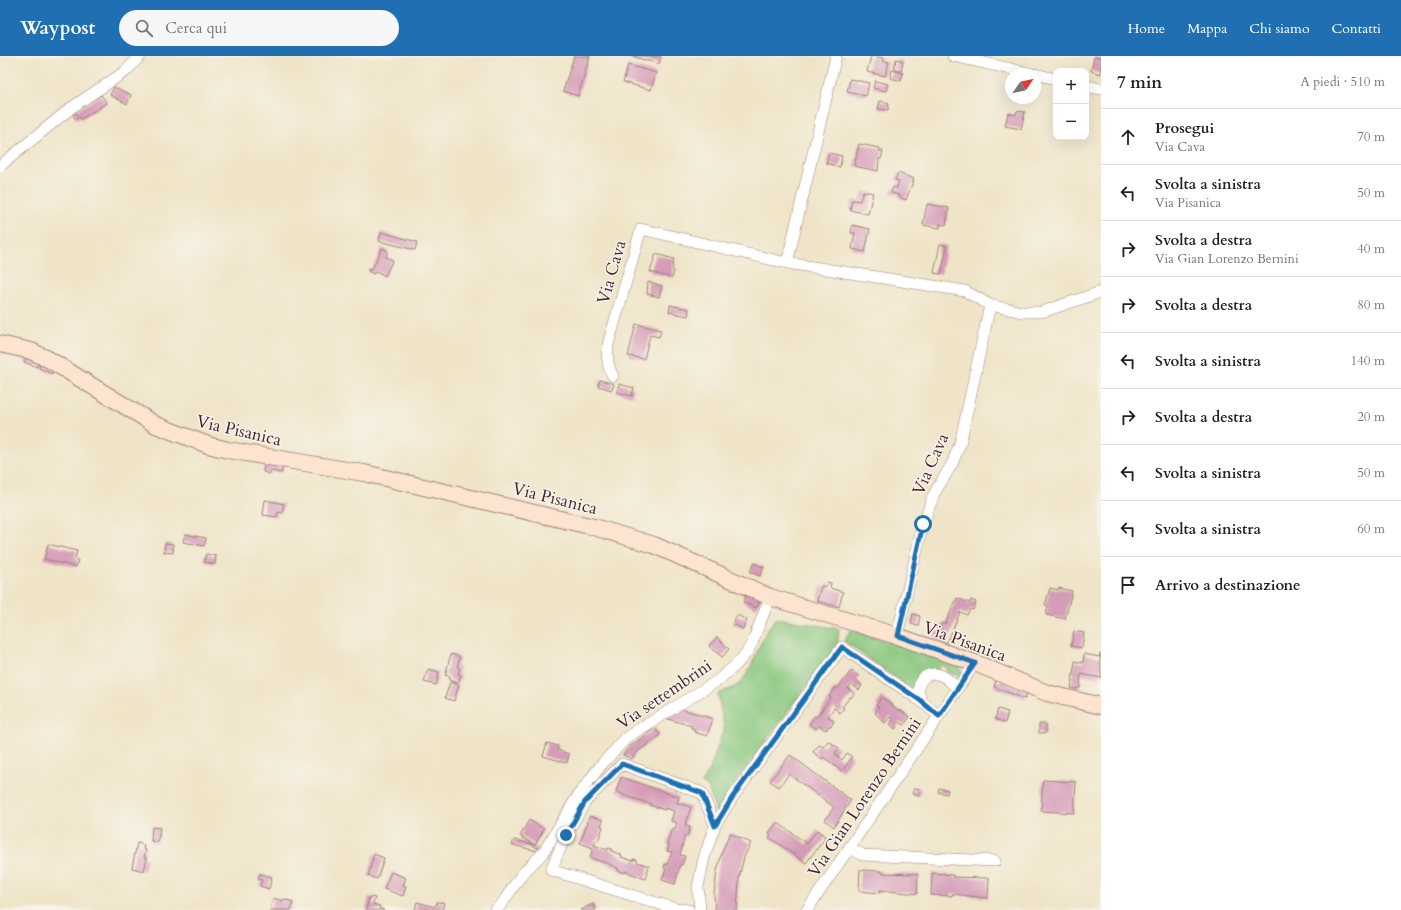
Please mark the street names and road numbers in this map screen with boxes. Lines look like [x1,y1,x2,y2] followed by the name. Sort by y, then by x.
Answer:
[591,237,632,307] street label: Via Cava
[194,410,284,452] street label: Via Pisanica
[907,429,955,499] street label: Via Cava
[510,477,600,520] street label: Via Pisanica
[920,616,1010,667] street label: Via Pisanica
[612,654,716,735] street label: Via settembrini
[802,713,927,882] street label: Via Gian Lorenzo Bernini

